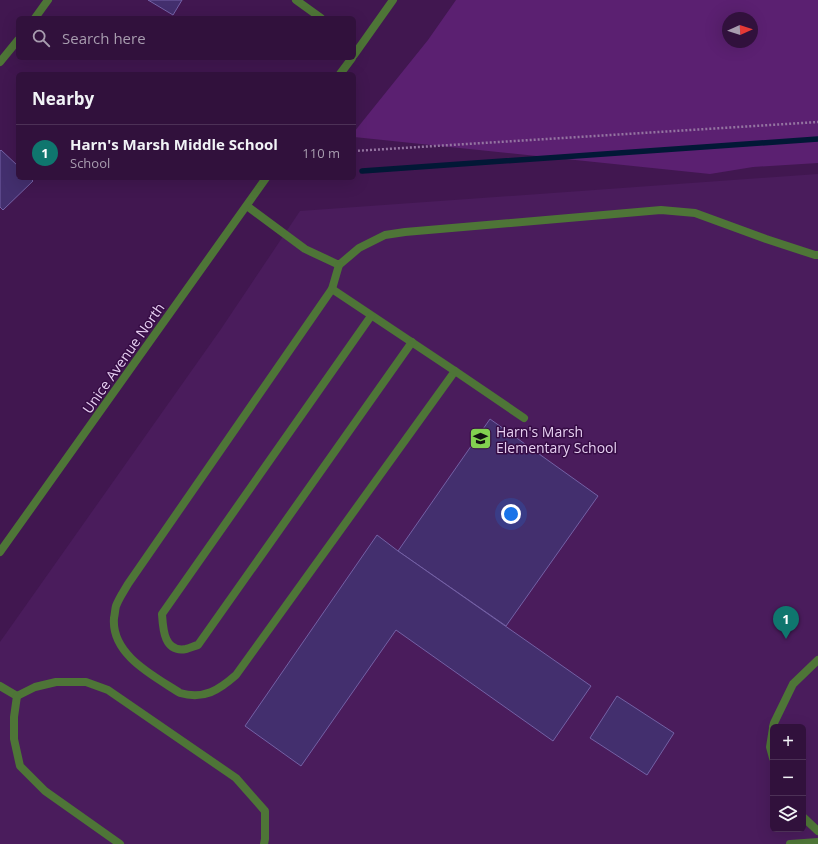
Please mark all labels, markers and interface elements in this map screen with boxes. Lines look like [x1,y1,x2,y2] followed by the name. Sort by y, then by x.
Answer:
[722,12,758,48] north arrow
[16,16,356,60] search box
[30,27,52,49] icon: search
[62,28,146,48] text: Search here
[32,87,94,110] text: Nearby
[70,134,278,154] text: Harn's Marsh Middle School
[41,144,49,162] text: 1
[302,144,340,162] text: 110 m
[70,154,110,172] text: School
[78,299,168,417] street label: Unice Avenue North
[496,422,617,457] place label: Harn's Marsh Elementary School
[467,426,493,452] school or university icon: Harn's Marsh Elementary School
[501,504,521,524] your location
[773,606,799,639] pin: 1
[770,724,806,832] map controls
[770,724,806,760] button: +
[770,760,806,796] button: −
[770,796,806,832] button: layers

